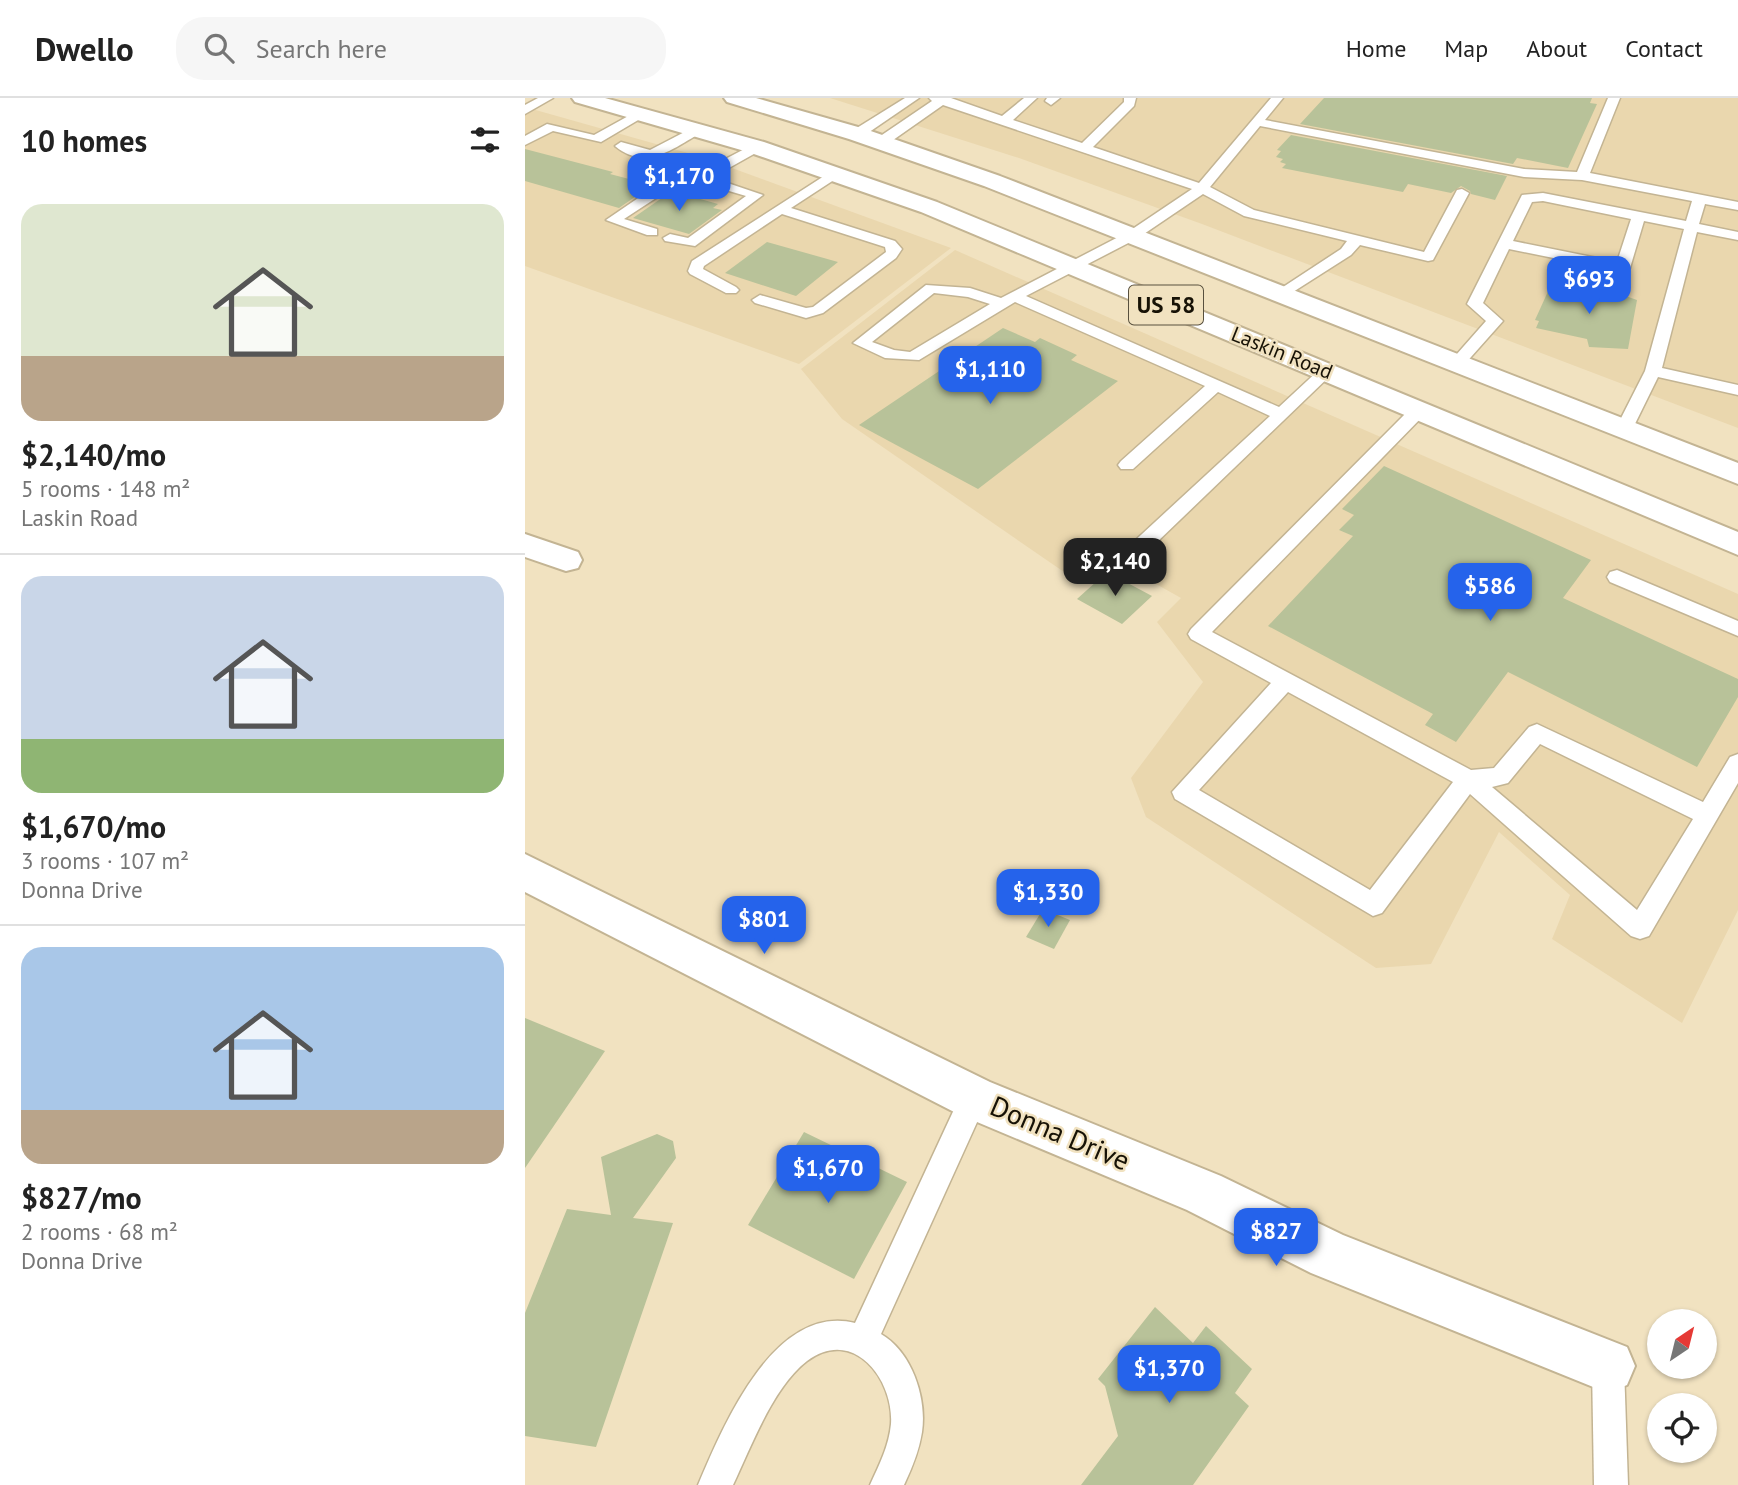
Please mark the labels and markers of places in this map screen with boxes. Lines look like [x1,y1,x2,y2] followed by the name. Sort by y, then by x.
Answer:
[622,153,736,213] pin: $1,170
[1548,256,1630,316] pin: $693
[933,346,1047,406] pin: $1,110
[1058,538,1172,598] pin: $2,140
[1449,564,1531,623] pin: $586
[991,870,1105,929] pin: $1,330
[723,896,805,956] pin: $801
[771,1146,885,1205] pin: $1,670
[1235,1208,1317,1268] pin: $827
[1112,1346,1226,1405] pin: $1,370

